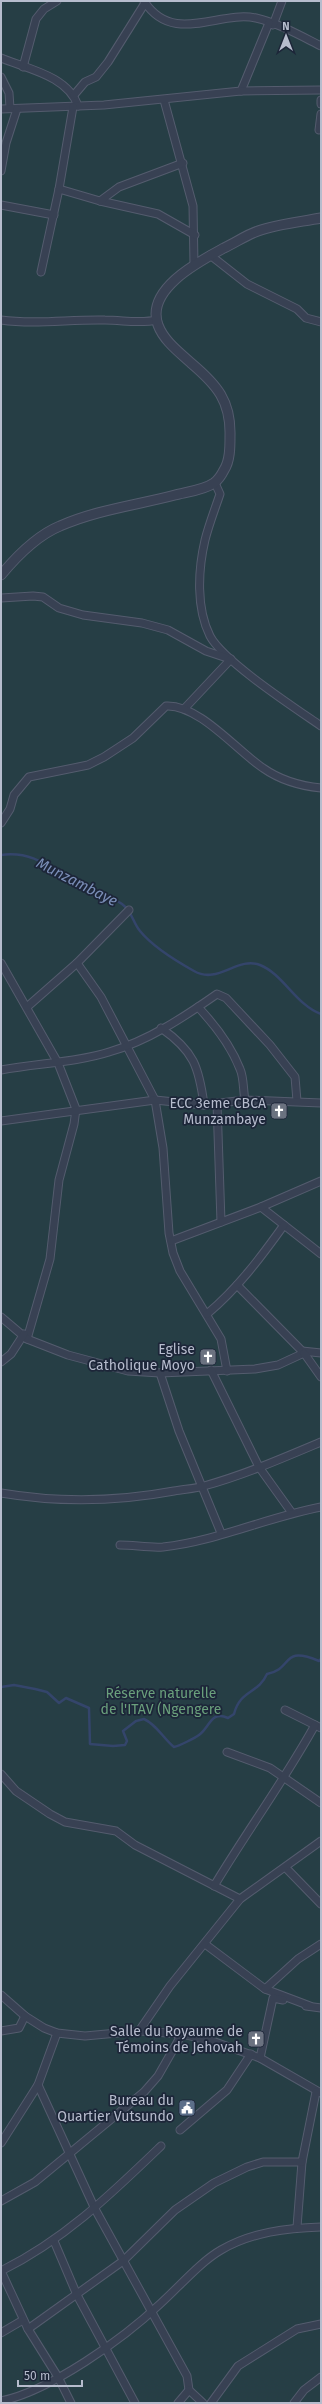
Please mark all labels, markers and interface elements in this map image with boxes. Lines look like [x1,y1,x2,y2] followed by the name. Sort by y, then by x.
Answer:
[266,16,306,56] north arrow
[282,20,290,33] text: N
[33,854,121,910] water label: Munzambaye
[169,1095,266,1128] place label: ECC 3eme CBCA Munzambaye
[269,1101,289,1121] church icon: ECC 3eme CBCA Munzambaye
[88,1341,195,1374] place label: Eglise Catholique Moyo
[198,1347,218,1367] church icon: Eglise Catholique Moyo
[101,1685,221,1718] park label: Réserve naturelle de l'ITAV (Ngengere
[110,2023,243,2056] place label: Salle du Royaume de Témoins de Jehovah
[246,2029,266,2049] church icon: Salle du Royaume de Témoins de Jehovah
[57,2092,174,2125] place label: Bureau du Quartier Vutsundo
[177,2098,197,2118] public building icon: Bureau du Quartier Vutsundo
[18,2362,82,2388] scale bar
[24,2369,50,2383] text: 50 m

